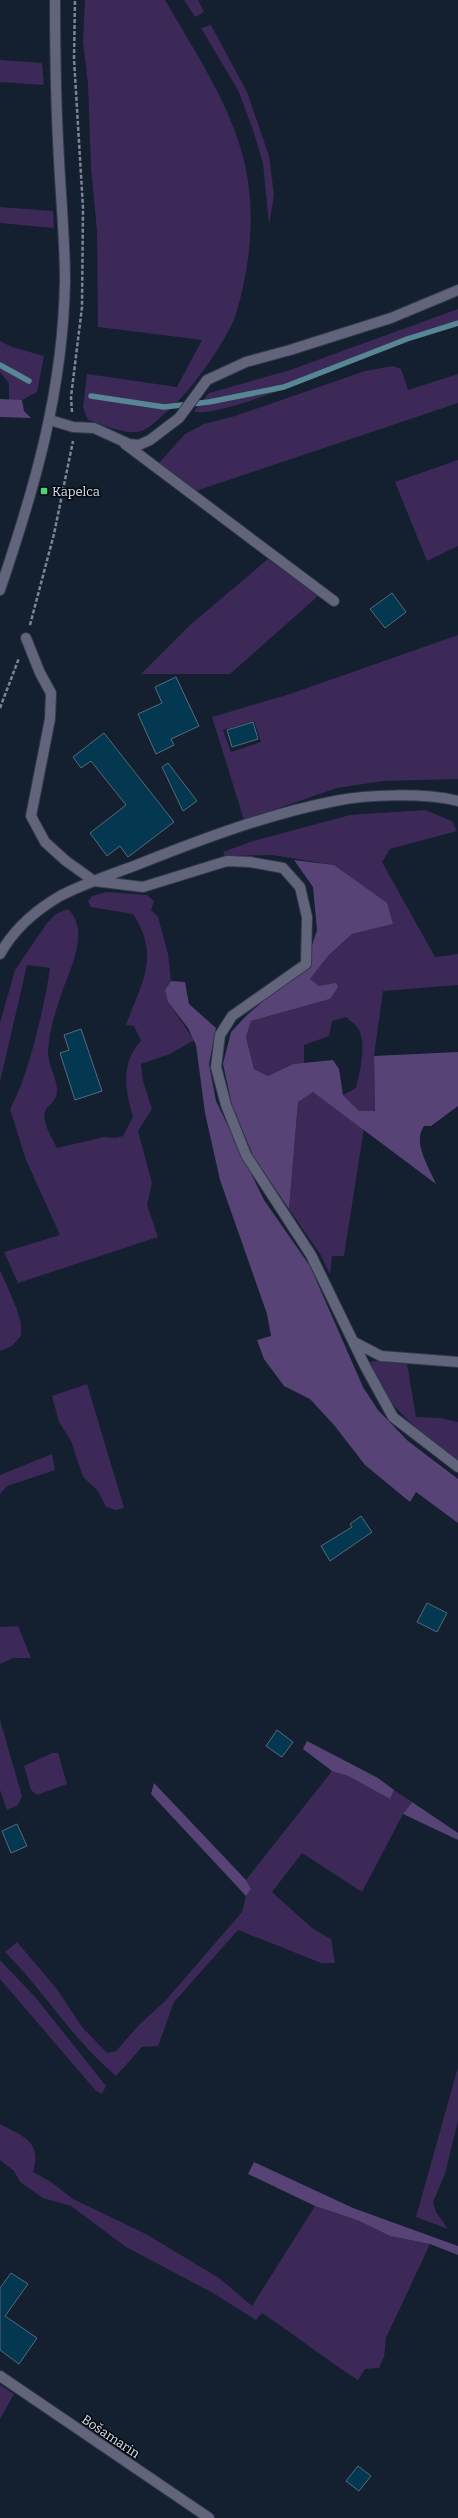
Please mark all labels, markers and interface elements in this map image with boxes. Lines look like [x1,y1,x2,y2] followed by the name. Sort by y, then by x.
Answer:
[52,484,100,499] place label: Kapelca
[39,486,49,496] marker: Kapelca
[79,2412,143,2462] street label: Bošamarin

